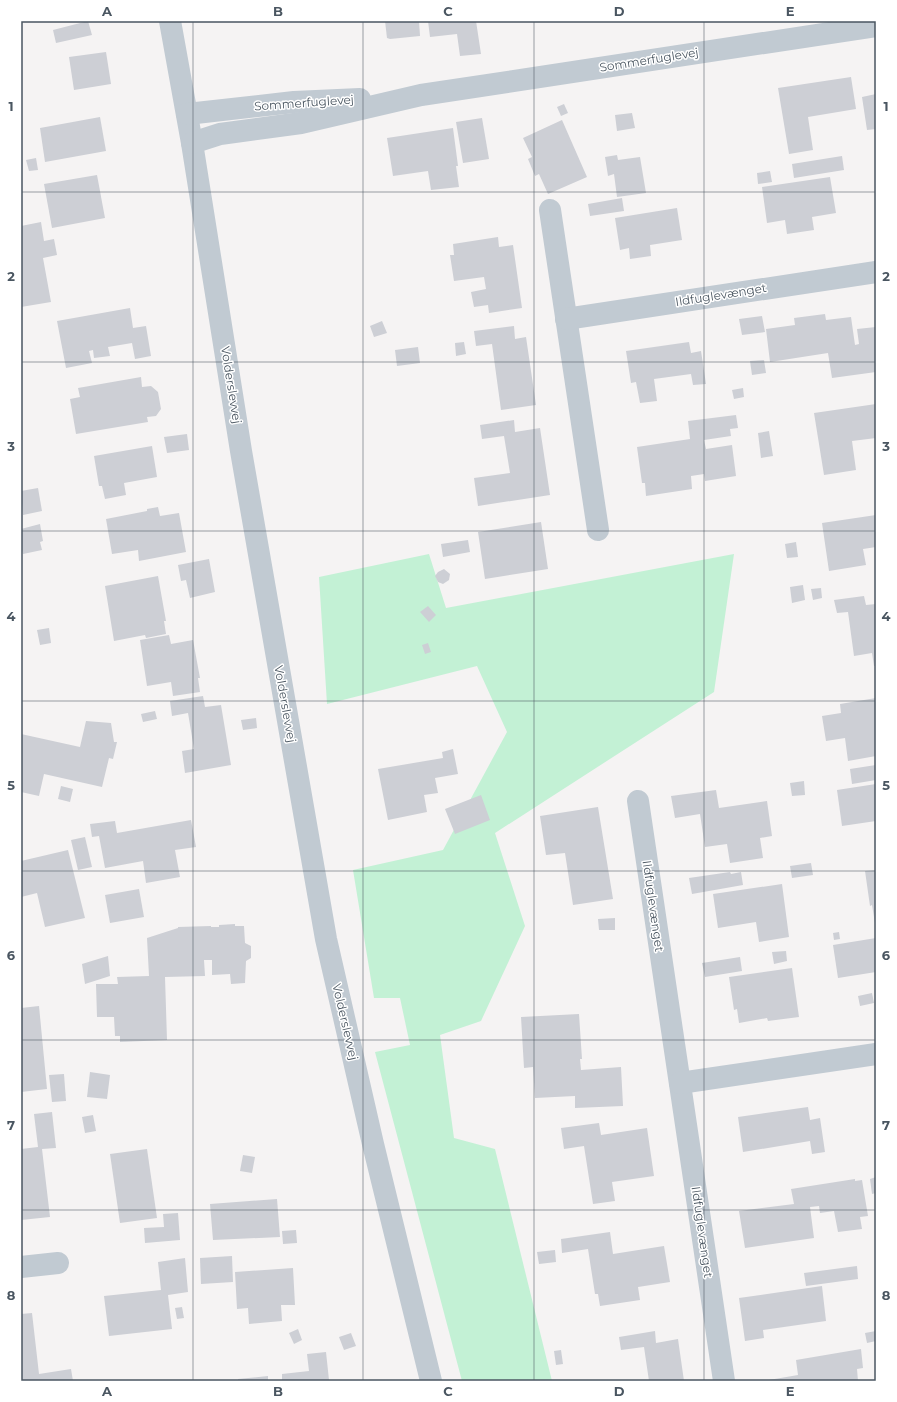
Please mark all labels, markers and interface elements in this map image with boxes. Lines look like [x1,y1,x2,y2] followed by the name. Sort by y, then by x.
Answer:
[101,3,113,19] text: A
[273,3,283,19] text: B
[443,3,453,19] text: C
[614,3,625,19] text: D
[786,3,795,19] text: E
[598,44,699,75] street label: Sommerfuglevej
[254,92,354,113] street label: Sommerfuglevej
[8,98,14,114] text: 1
[883,98,889,114] text: 1
[7,268,15,284] text: 2
[882,268,890,284] text: 2
[674,280,768,309] street label: Ildfuglevænget
[218,345,245,425] street label: Volderslevvej
[6,438,15,454] text: 3
[881,438,890,454] text: 3
[7,608,16,624] text: 4
[882,608,891,624] text: 4
[271,664,300,744] street label: Volderslevvej
[7,777,15,793] text: 5
[882,777,890,793] text: 5
[640,859,667,953] street label: Ildfuglevænget
[7,947,16,963] text: 6
[882,947,891,963] text: 6
[329,982,362,1062] street label: Volderslevvej
[7,1117,15,1133] text: 7
[882,1117,890,1133] text: 7
[689,1185,716,1279] street label: Ildfuglevænget
[7,1287,16,1303] text: 8
[882,1287,891,1303] text: 8
[101,1383,113,1399] text: A
[273,1383,283,1399] text: B
[443,1383,453,1399] text: C
[614,1383,625,1399] text: D
[786,1383,795,1399] text: E

